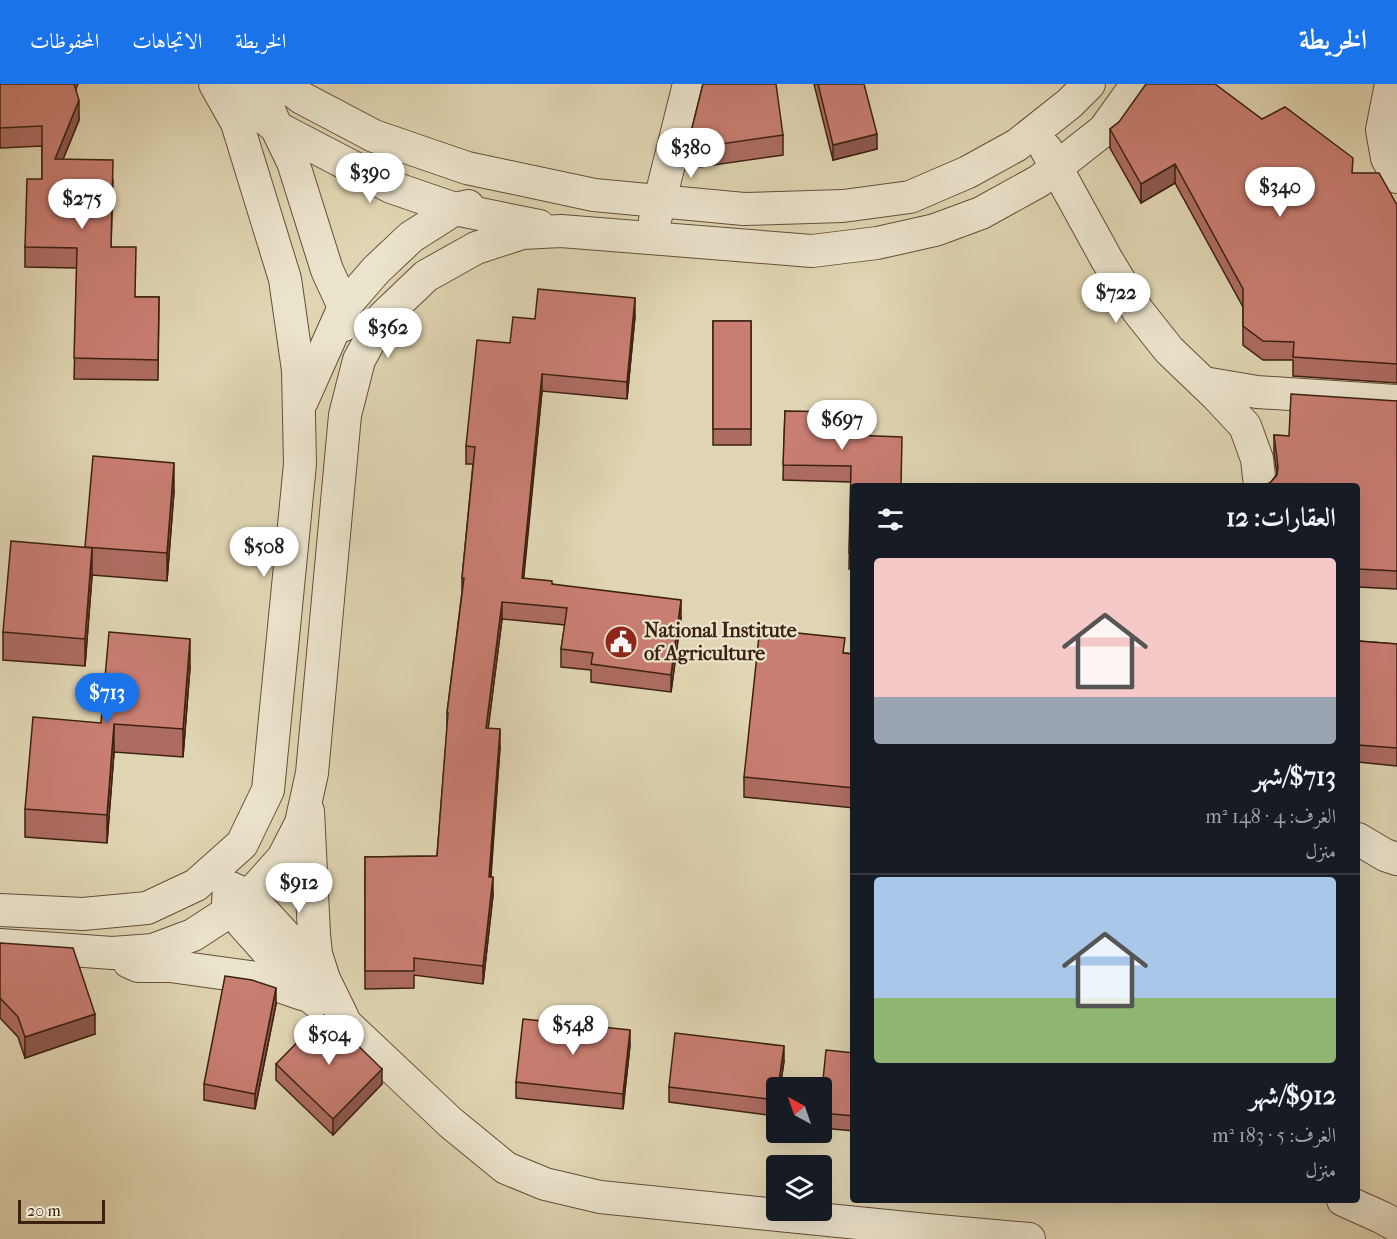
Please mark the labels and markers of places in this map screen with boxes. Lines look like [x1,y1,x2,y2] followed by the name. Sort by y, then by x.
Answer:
[655,128,727,179] pin: $380
[334,153,406,204] pin: $390
[1244,167,1316,218] pin: $340
[46,179,118,230] pin: $275
[1080,273,1152,324] pin: $722
[352,308,424,359] pin: $362
[806,400,878,451] pin: $697
[228,527,300,578] pin: $508
[644,619,797,665] place label: National Institute of Agriculture
[603,624,639,660] public building icon: National Institute of Agriculture
[71,673,143,724] pin: $713
[263,863,335,914] pin: $912
[537,1005,609,1056] pin: $548
[293,1015,365,1066] pin: $504

